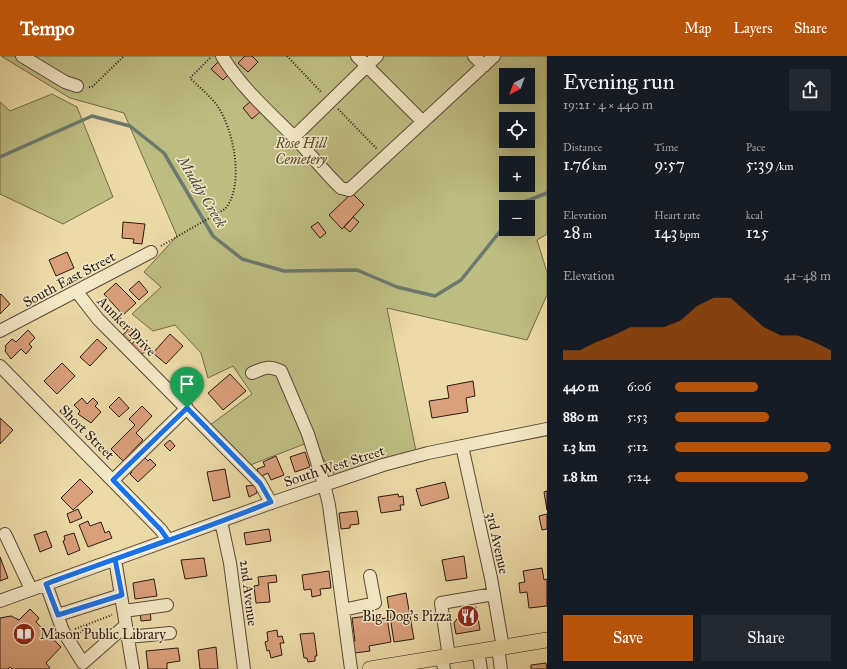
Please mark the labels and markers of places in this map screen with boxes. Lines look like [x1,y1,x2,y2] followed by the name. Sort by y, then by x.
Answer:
[170,367,204,408] pin
[455,603,481,629] restaurant icon: Big Dog's Pizza
[362,608,452,625] place label: Big Dog's Pizza
[11,621,37,647] library icon: Mason Public Library
[40,626,166,643] place label: Mason Public Library

